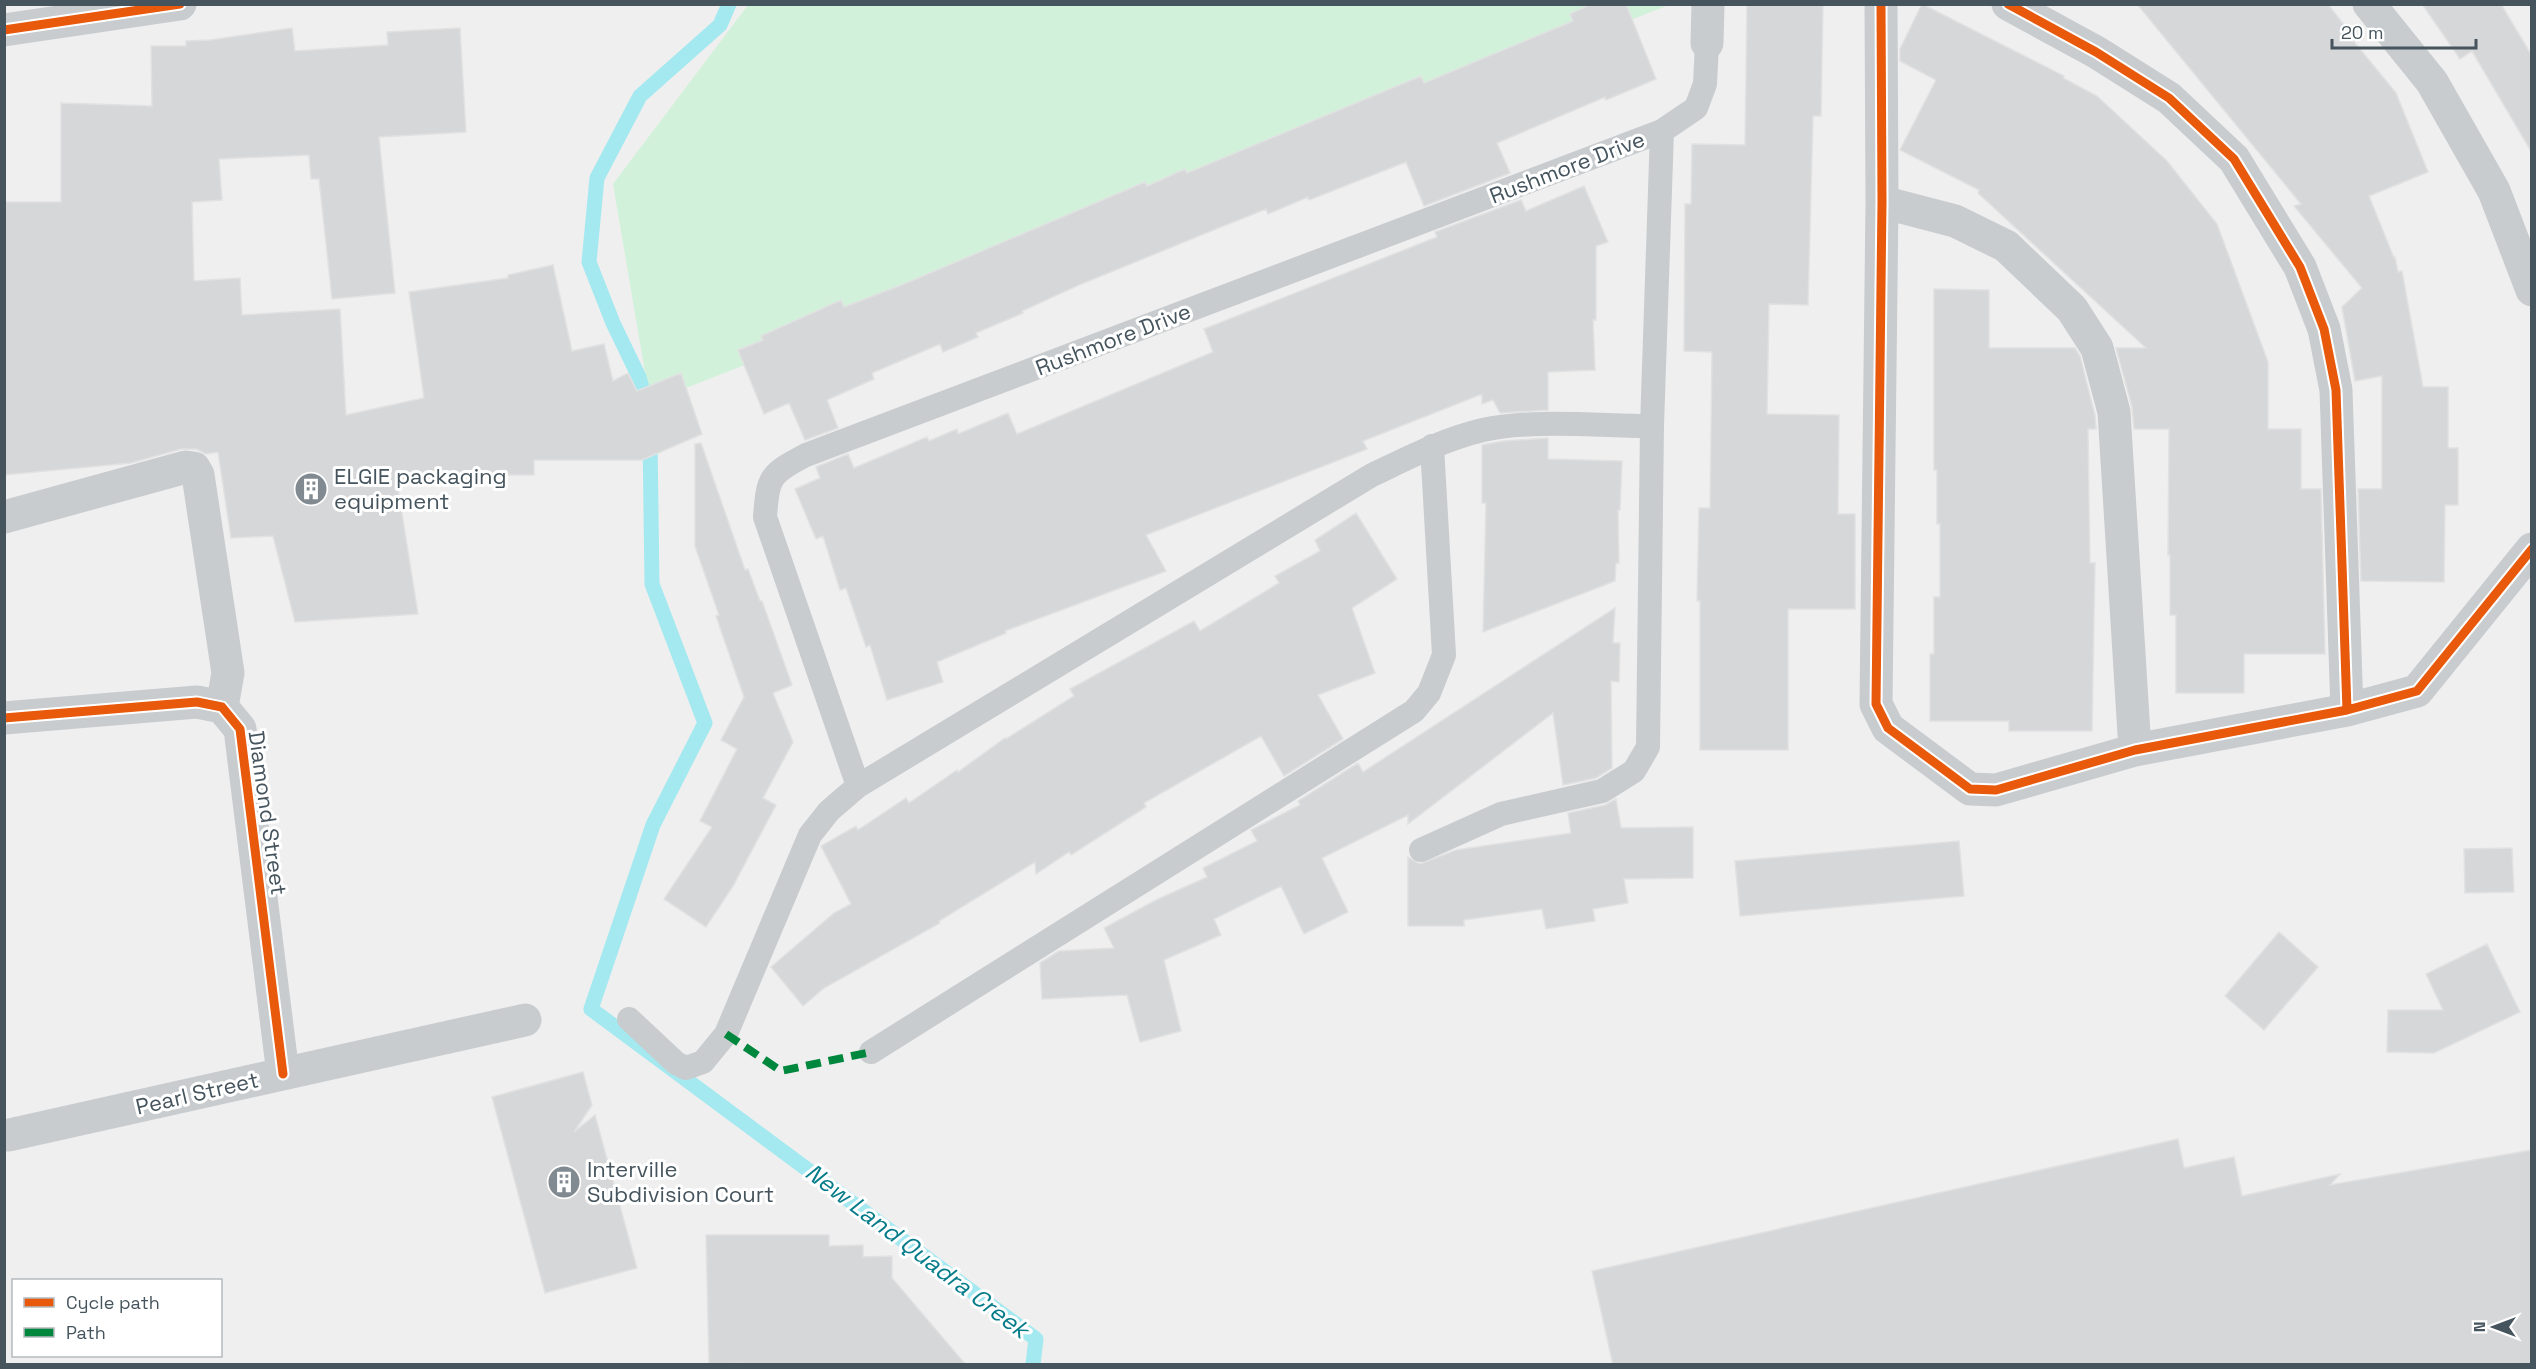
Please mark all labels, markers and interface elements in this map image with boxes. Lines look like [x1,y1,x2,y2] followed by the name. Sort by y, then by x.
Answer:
[2332,12,2476,50] scale bar
[2341,21,2384,44] text: 20 m
[1485,125,1649,209] street label: Rushmore Drive
[1031,297,1195,381] street label: Rushmore Drive
[334,462,507,515] place label: ELGIE packaging equipment
[293,471,329,507] building icon: ELGIE packaging equipment
[243,729,293,897] street label: Diamond Street
[133,1065,261,1121] street label: Pearl Street
[587,1155,774,1208] place label: Interville Subdivision Court
[799,1156,1038,1347] water label: New Land Quadra Creek
[546,1164,582,1200] building icon: Interville Subdivision Court
[12,1279,222,1357] legend
[66,1291,160,1314] text: Cycle path
[2464,1297,2524,1357] north arrow
[66,1321,106,1344] text: Path
[2469,1322,2490,1332] text: N

